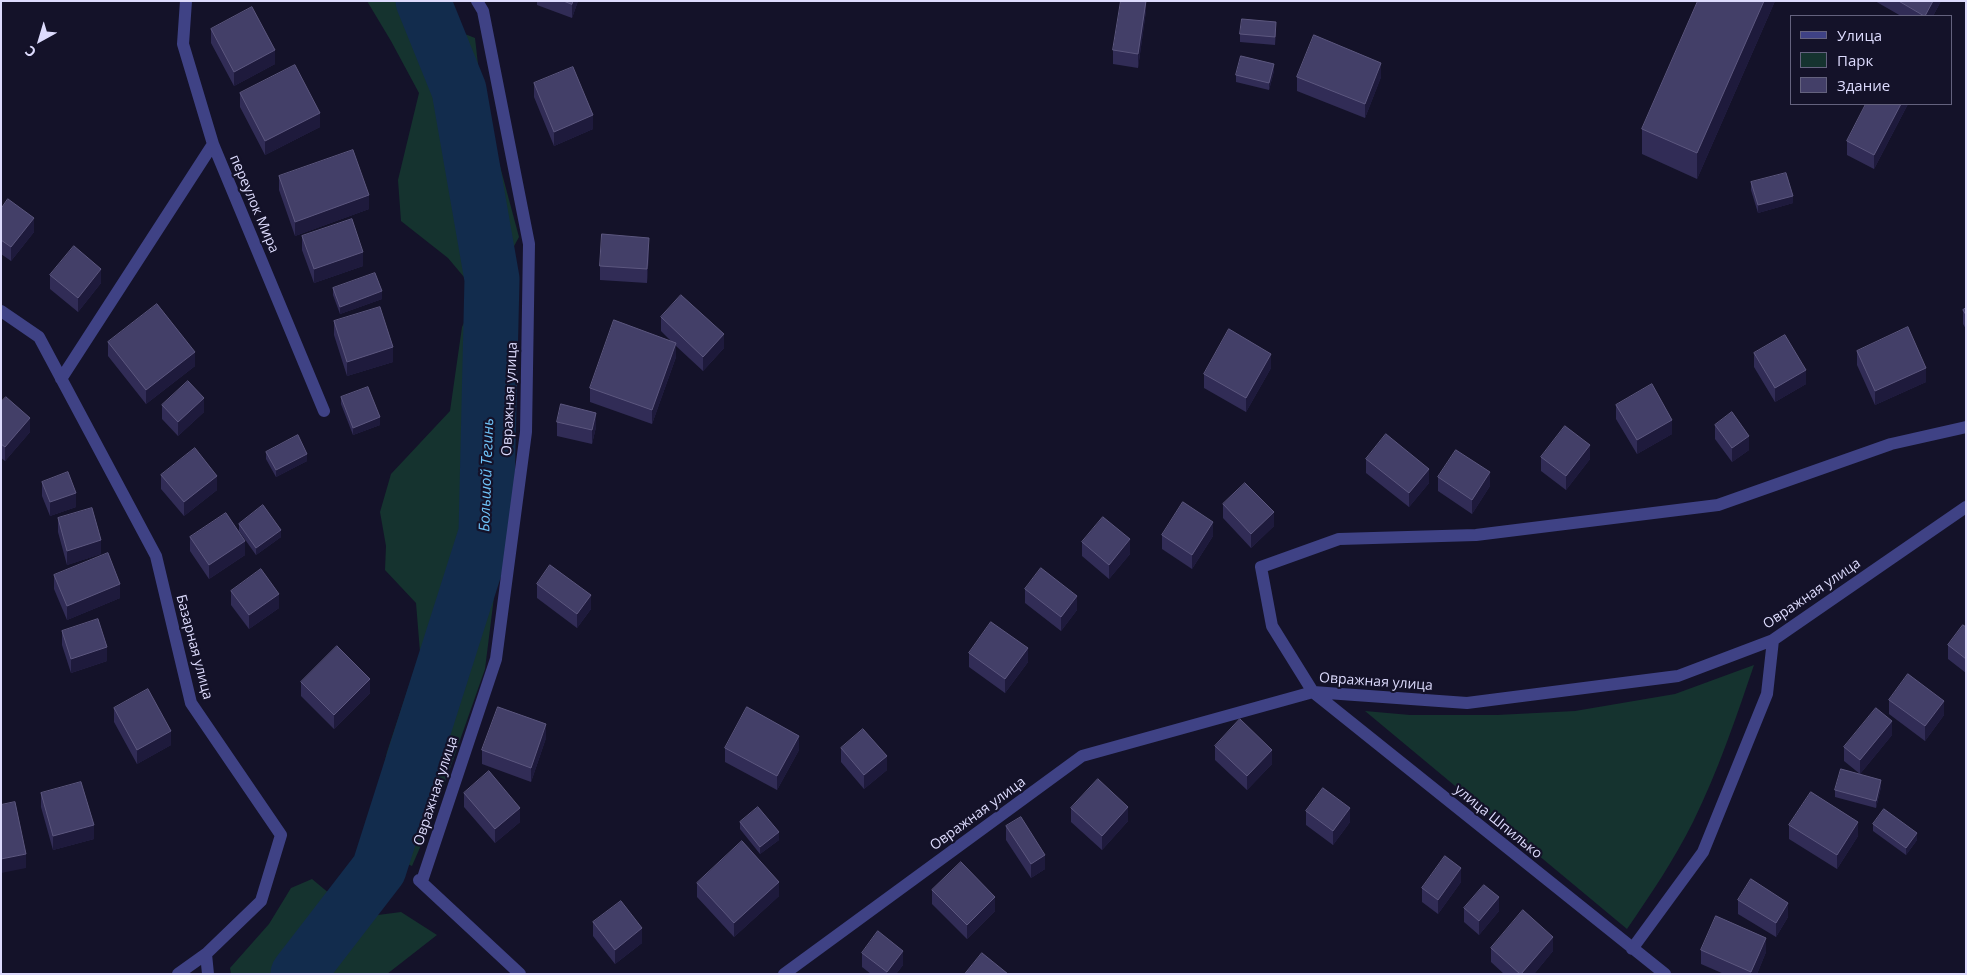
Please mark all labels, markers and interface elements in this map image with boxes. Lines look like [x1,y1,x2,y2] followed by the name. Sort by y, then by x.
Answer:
[15,15,65,65] north arrow
[1790,15,1952,105] legend
[1837,25,1882,45] text: Улица
[21,42,40,62] text: С
[1837,50,1873,70] text: Парк
[1837,75,1890,95] text: Здание
[226,152,282,256] street label: переулок Мира
[499,342,521,456] street label: Овражная улица
[476,418,498,532] water label: Большой Тегинь
[1760,555,1864,633] street label: Овражная улица
[172,593,216,701] street label: Базарная улица
[1319,670,1433,694] street label: Овражная улица
[410,734,462,848] street label: Овражная улица
[927,774,1029,854] street label: Овражная улица
[1451,781,1545,863] street label: улица Шпилько

